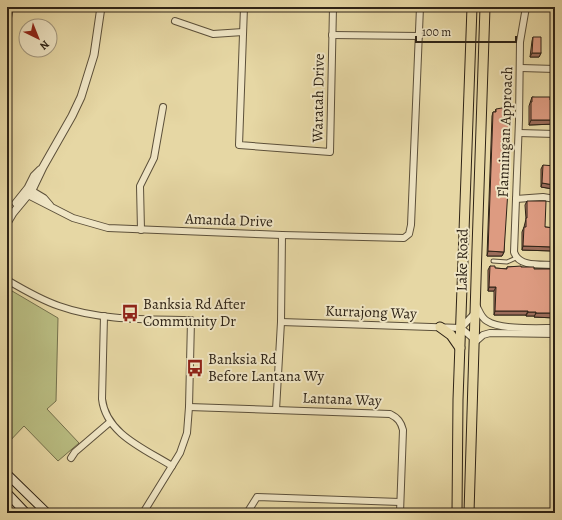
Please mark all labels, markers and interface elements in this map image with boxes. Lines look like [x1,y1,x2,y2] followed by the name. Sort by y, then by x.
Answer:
[18,18,58,58] north arrow
[416,18,516,44] scale bar
[422,24,451,40] text: 100 m
[36,37,53,53] text: N
[307,53,329,144] street label: Waratah Drive
[493,66,517,198] street label: Flanningan Approach
[184,208,274,232] street label: Amanda Drive
[451,228,473,292] street label: Lake Road
[143,294,246,331] place label: Banksia Rd After Community Dr
[325,300,417,324] street label: Kurrajong Way
[120,303,140,323] bus stop icon: Banksia Rd After Community Dr
[208,349,324,386] place label: Banksia Rd Before Lantana Wy
[185,358,205,378] bus stop icon: Banksia Rd Before Lantana Wy
[302,388,382,410] street label: Lantana Way

